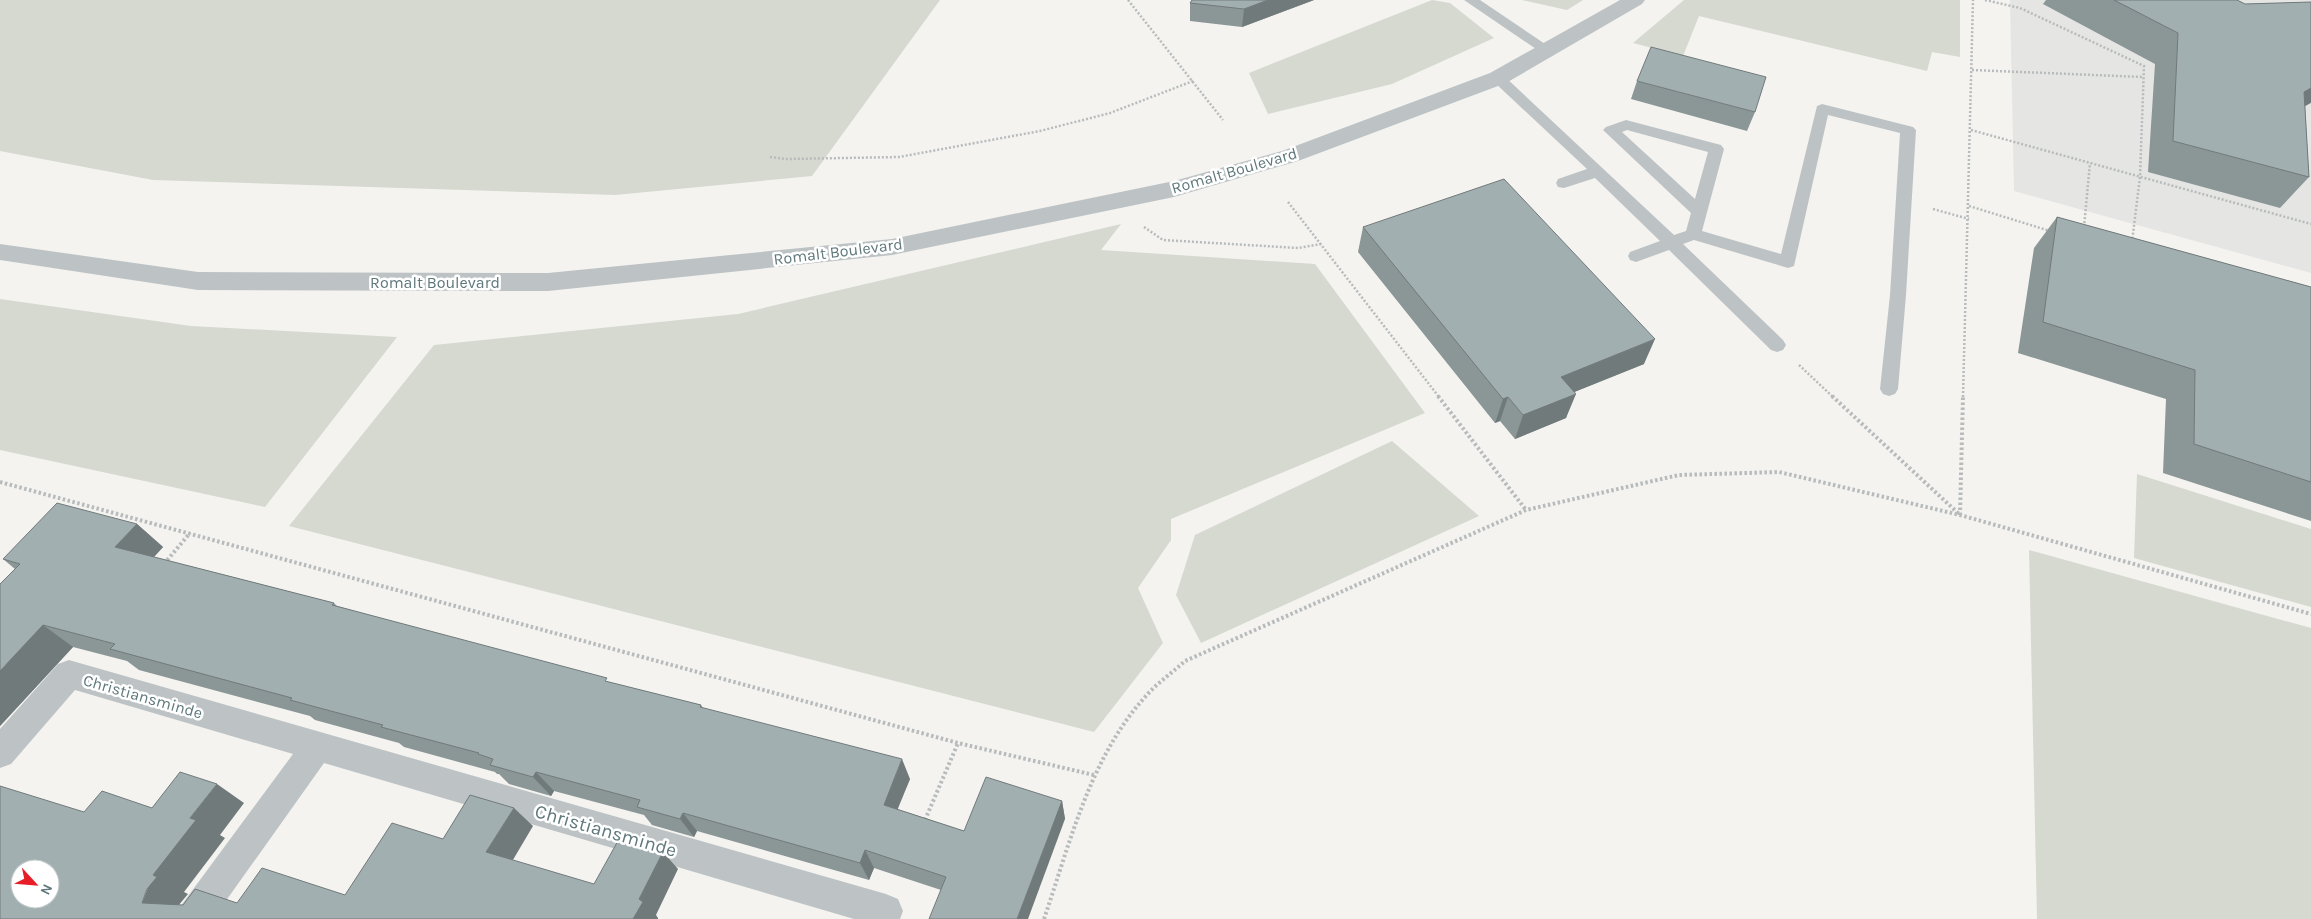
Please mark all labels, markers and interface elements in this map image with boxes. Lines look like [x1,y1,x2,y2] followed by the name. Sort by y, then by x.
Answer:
[1169,143,1299,198] street label: Romalt Boulevard
[772,234,904,269] street label: Romalt Boulevard
[370,273,500,292] street label: Romalt Boulevard
[81,670,205,723] street label: Christiansminde
[532,800,679,862] street label: Christiansminde
[10,859,60,909] north arrow
[36,881,56,898] text: N

